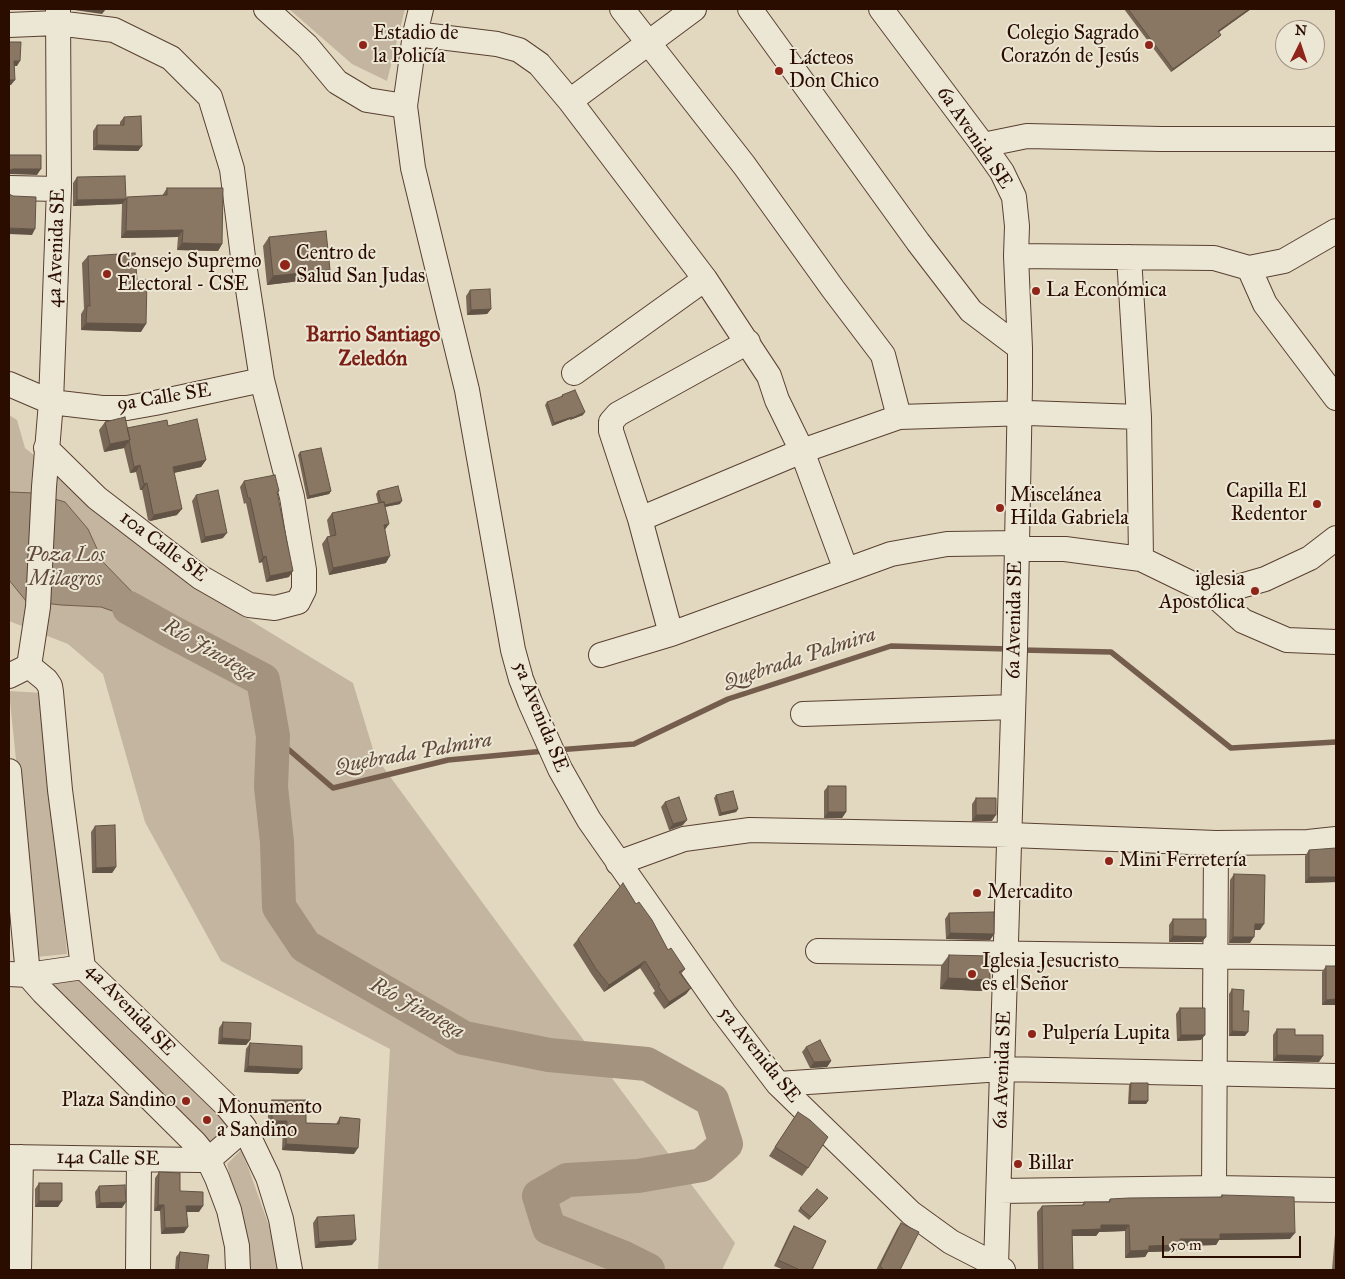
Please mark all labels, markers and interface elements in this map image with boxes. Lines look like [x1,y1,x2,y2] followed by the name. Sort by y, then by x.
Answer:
[1275,20,1325,70] north arrow
[373,22,458,69] place label: Estadio de la Policía
[1001,22,1139,69] place label: Colegio Sagrado Corazón de Jesús
[1294,22,1308,39] text: N
[357,39,369,51] marker: Estadio de la Policía
[1143,39,1155,51] marker: Colegio Sagrado Corazón de Jesús
[789,47,879,94] place label: Lácteos Don Chico
[773,65,785,77] marker: Lácteos Don Chico
[931,82,1017,194] street label: 6a Avenida SE
[43,188,71,308] street label: 4a Avenida SE
[296,242,425,289] place label: Centro de Salud San Judas
[117,250,261,297] place label: Consejo Supremo Electoral - CSE
[278,258,292,272] marker: Centro de Salud San Judas
[101,268,113,280] marker: Consejo Supremo Electoral - CSE
[1046,279,1167,303] place label: La Económica
[1030,285,1042,297] marker: La Económica
[306,323,440,373] district label: Barrio Santiago Zeledón
[115,379,213,417] street label: 9a Calle SE
[1226,480,1307,527] place label: Capilla El Redentor
[1010,484,1129,531] place label: Miscelánea Hilda Gabriela
[1311,498,1323,510] marker: Capilla El Redentor
[994,502,1006,514] marker: Miscelánea Hilda Gabriela
[114,506,212,588] street label: 10a Calle SE
[25,543,105,593] water label: Poza Los Milagros
[1002,561,1028,679] street label: 6a Avenida SE
[1159,568,1245,615] place label: iglesia Apostólica
[1249,585,1261,597] marker: iglesia Apostólica
[158,614,260,688] water label: Río Jinotega
[721,623,879,695] water label: Quebrada Palmira
[507,658,573,776] street label: 5a Avenida SE
[334,728,494,780] water label: Quebrada Palmira
[1119,849,1247,873] place label: Mini Ferretería
[1103,855,1115,867] marker: Mini Ferretería
[987,881,1073,905] place label: Mercadito
[971,887,983,899] marker: Mercadito
[982,950,1119,997] place label: Iglesia Jesucristo es el Señor
[80,959,180,1061] street label: 4a Avenida SE
[966,968,978,980] marker: Iglesia Jesucristo es el Señor
[366,973,468,1045] water label: Río Jinotega
[713,1002,805,1108] street label: 5a Avenida SE
[989,1011,1017,1129] street label: 6a Avenida SE
[1042,1022,1170,1046] place label: Pulpería Lupita
[1026,1028,1038,1040] marker: Pulpería Lupita
[61,1089,176,1113] place label: Plaza Sandino
[180,1095,192,1107] marker: Plaza Sandino
[217,1096,322,1143] place label: Monumento a Sandino
[201,1114,213,1126] marker: Monumento a Sandino
[56,1146,160,1172] street label: 14a Calle SE
[1028,1152,1073,1176] place label: Billar
[1012,1158,1024,1170] marker: Billar
[1165,1226,1304,1258] scale bar
[1170,1236,1202,1254] text: 50 m

